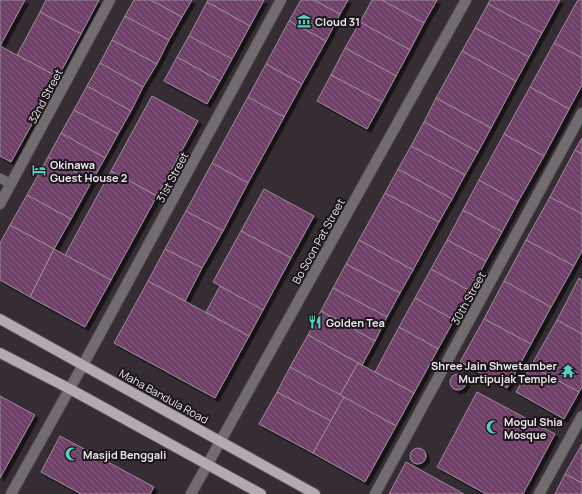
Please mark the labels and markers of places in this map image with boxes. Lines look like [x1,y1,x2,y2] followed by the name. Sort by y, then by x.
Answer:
[296,13,312,29] museum icon: Cloud 31
[315,14,360,29] place label: Cloud 31
[50,157,127,185] place label: Okinawa Guest House 2
[31,162,47,178] hotel icon: Okinawa Guest House 2
[307,314,323,330] restaurant icon: Golden Tea
[326,315,385,330] place label: Golden Tea
[431,358,558,386] place label: Shree Jain Shwetamber Murtipujak Temple
[560,363,576,379] temple icon: Shree Jain Shwetamber Murtipujak Temple
[504,414,563,442] place label: Mogul Shia Mosque
[485,419,501,435] mosque icon: Mogul Shia Mosque
[64,446,80,462] mosque icon: Masjid Benggali
[83,447,166,462] place label: Masjid Benggali

